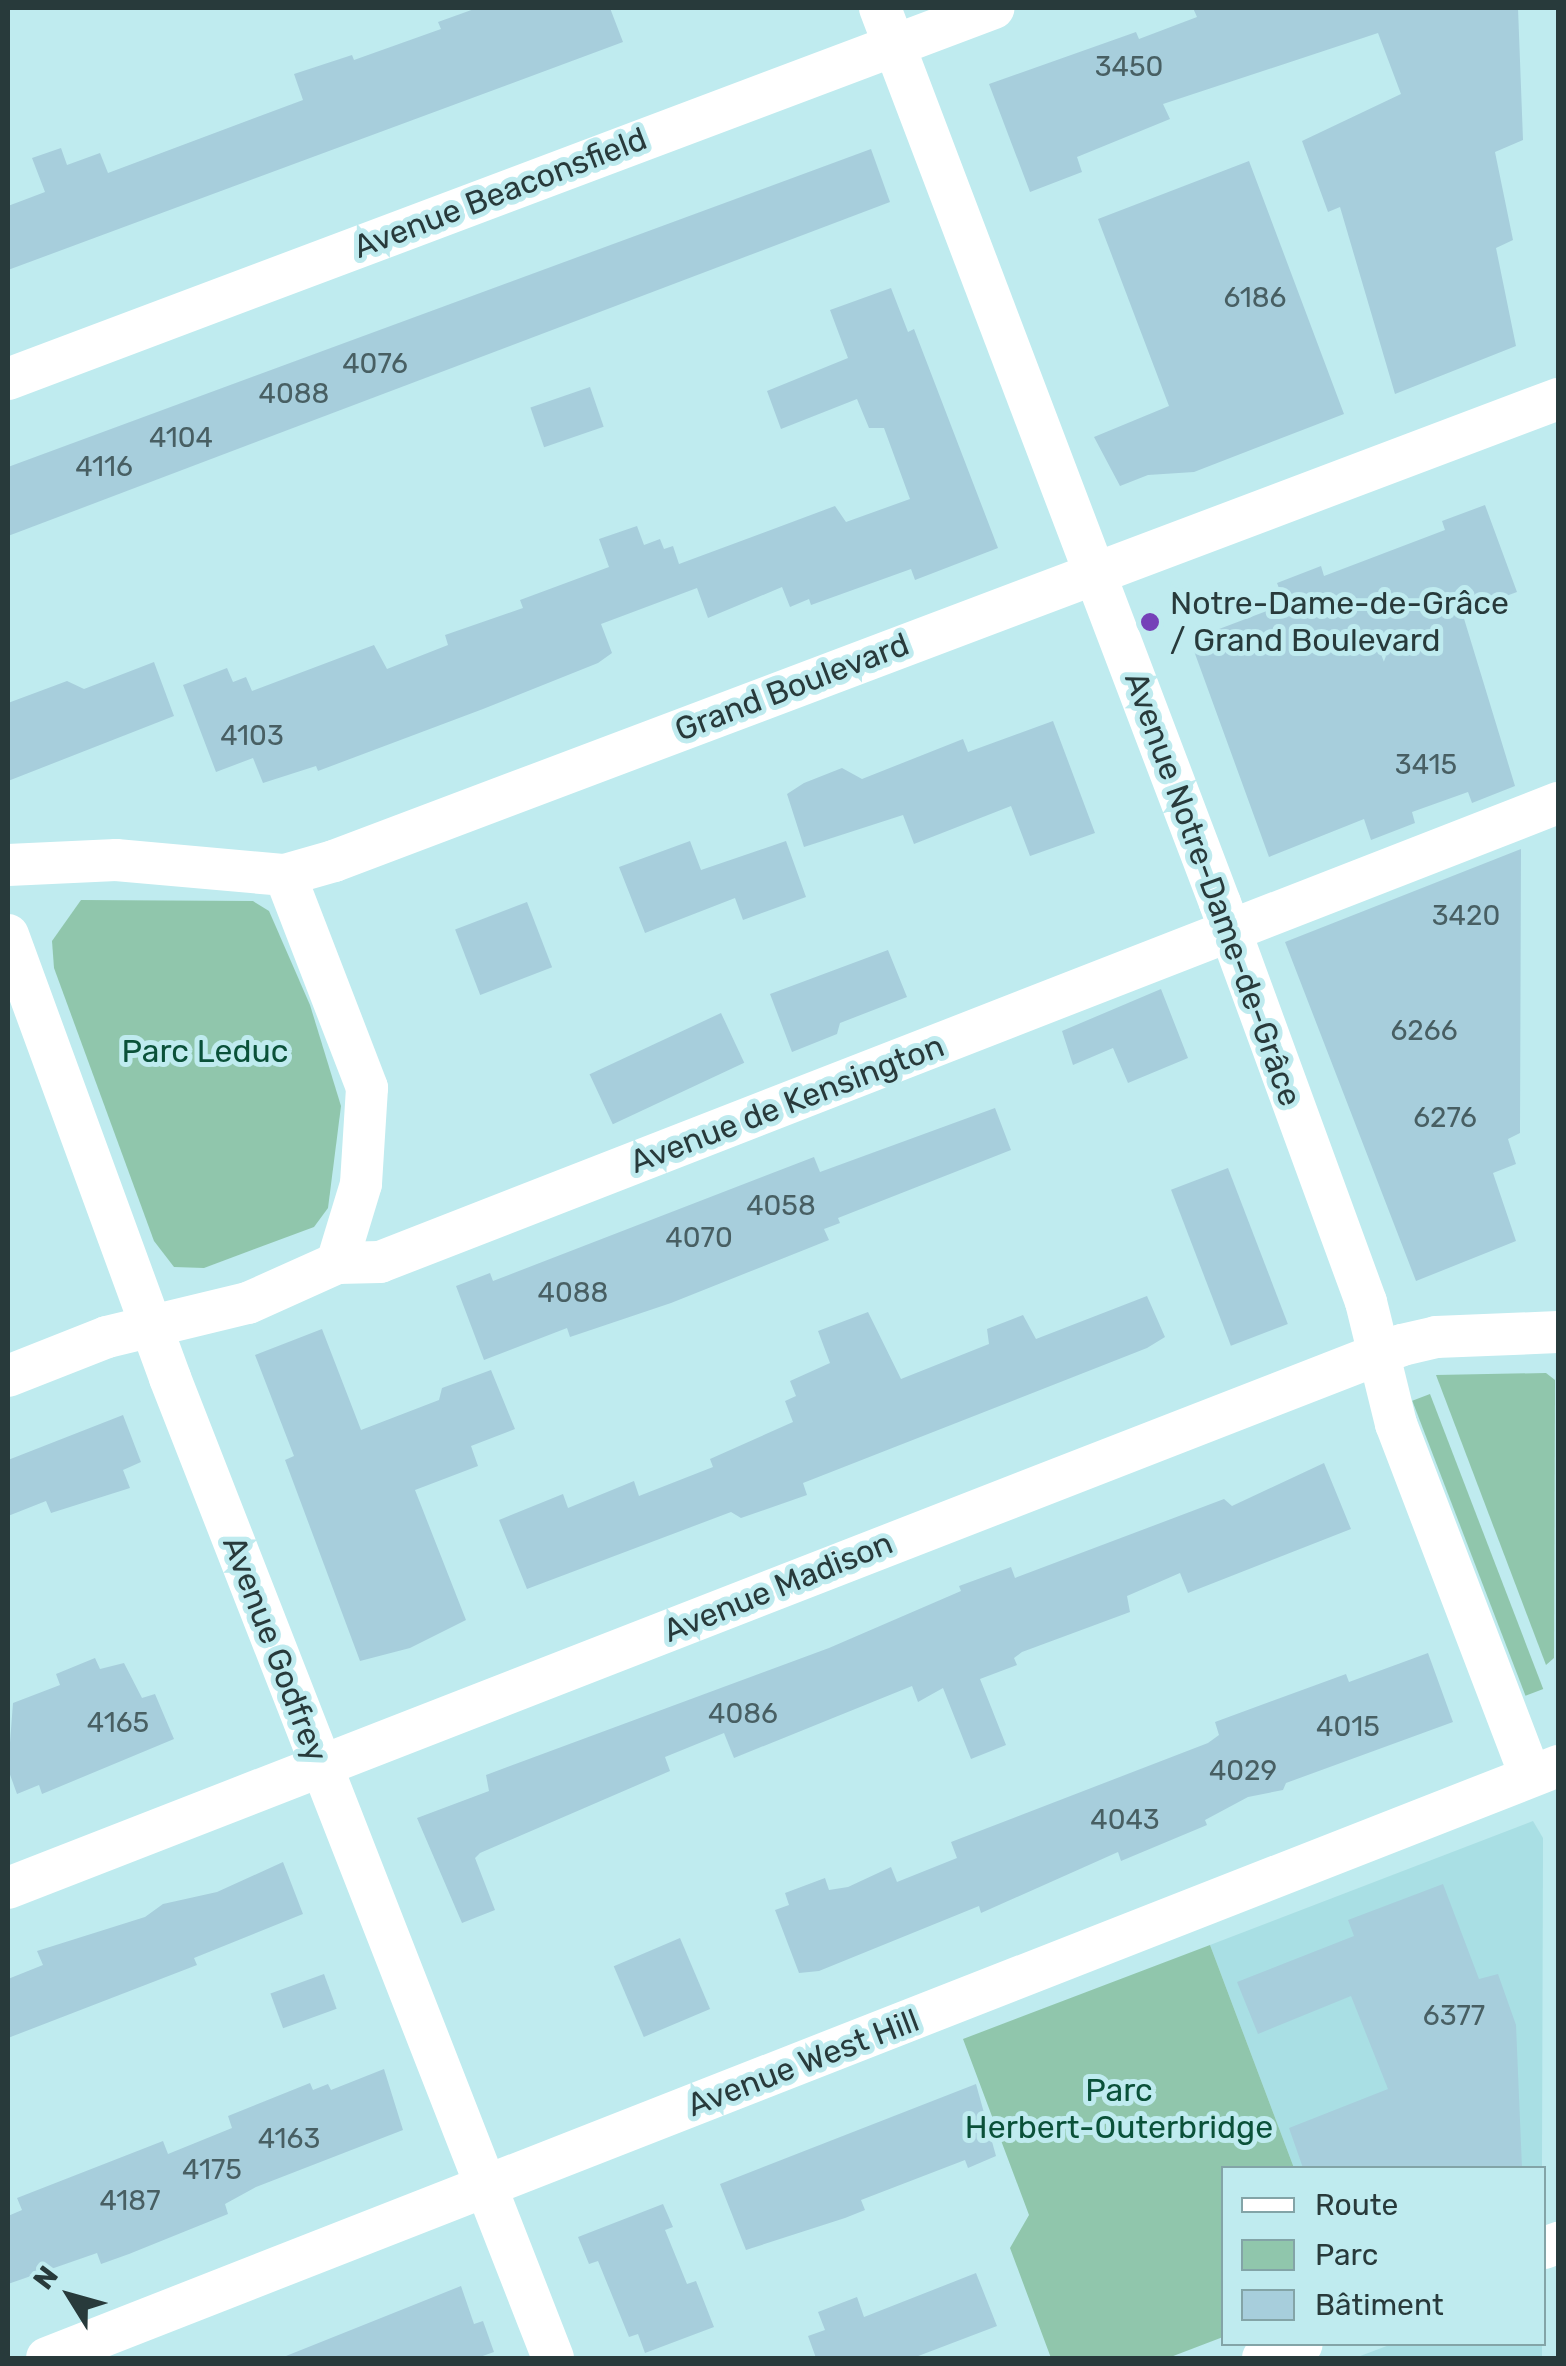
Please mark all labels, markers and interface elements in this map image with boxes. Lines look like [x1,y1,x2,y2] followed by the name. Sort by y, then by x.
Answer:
[1095,50,1163,84] house number: 3450
[348,119,652,267] street label: Avenue Beaconsfield
[1224,281,1286,315] house number: 6186
[342,347,408,381] house number: 4076
[259,377,329,411] house number: 4088
[149,421,213,455] house number: 4104
[75,450,133,484] house number: 4116
[1170,585,1509,660] place label: Notre-Dame-de-Grâce / Grand Boulevard
[1139,611,1161,633] marker: Notre-Dame-de-Grâce / Grand Boulevard
[670,625,914,749] street label: Grand Boulevard
[1116,667,1310,1111] street label: Avenue Notre-Dame-de-Grâce
[220,719,284,753] house number: 4103
[1395,748,1457,782] house number: 3415
[1432,899,1500,933] house number: 3420
[1390,1014,1458,1048] house number: 6266
[625,1026,949,1182] street label: Avenue de Kensington
[122,1032,288,1070] park label: Parc Leduc
[1413,1101,1477,1135] house number: 6276
[746,1189,816,1223] house number: 4058
[665,1221,733,1255] house number: 4070
[538,1276,608,1310] house number: 4088
[658,1524,898,1650] street label: Avenue Madison
[214,1531,336,1767] street label: Avenue Godfrey
[708,1697,778,1731] house number: 4086
[87,1706,149,1740] house number: 4165
[1316,1710,1380,1744] house number: 4015
[1209,1754,1277,1788] house number: 4029
[1090,1803,1160,1837] house number: 4043
[1423,1999,1485,2033] house number: 6377
[681,2001,925,2125] street label: Avenue West Hill
[965,2072,1273,2147] park label: Parc Herbert-Outerbridge
[258,2122,320,2156] house number: 4163
[182,2153,242,2187] house number: 4175
[1221,2166,1546,2346] legend
[100,2184,160,2218] house number: 4187
[1315,2187,1398,2223] text: Route
[1315,2237,1378,2273] text: Parc
[20,2246,120,2346] north arrow
[26,2260,65,2296] text: N
[1315,2287,1444,2323] text: Bâtiment

